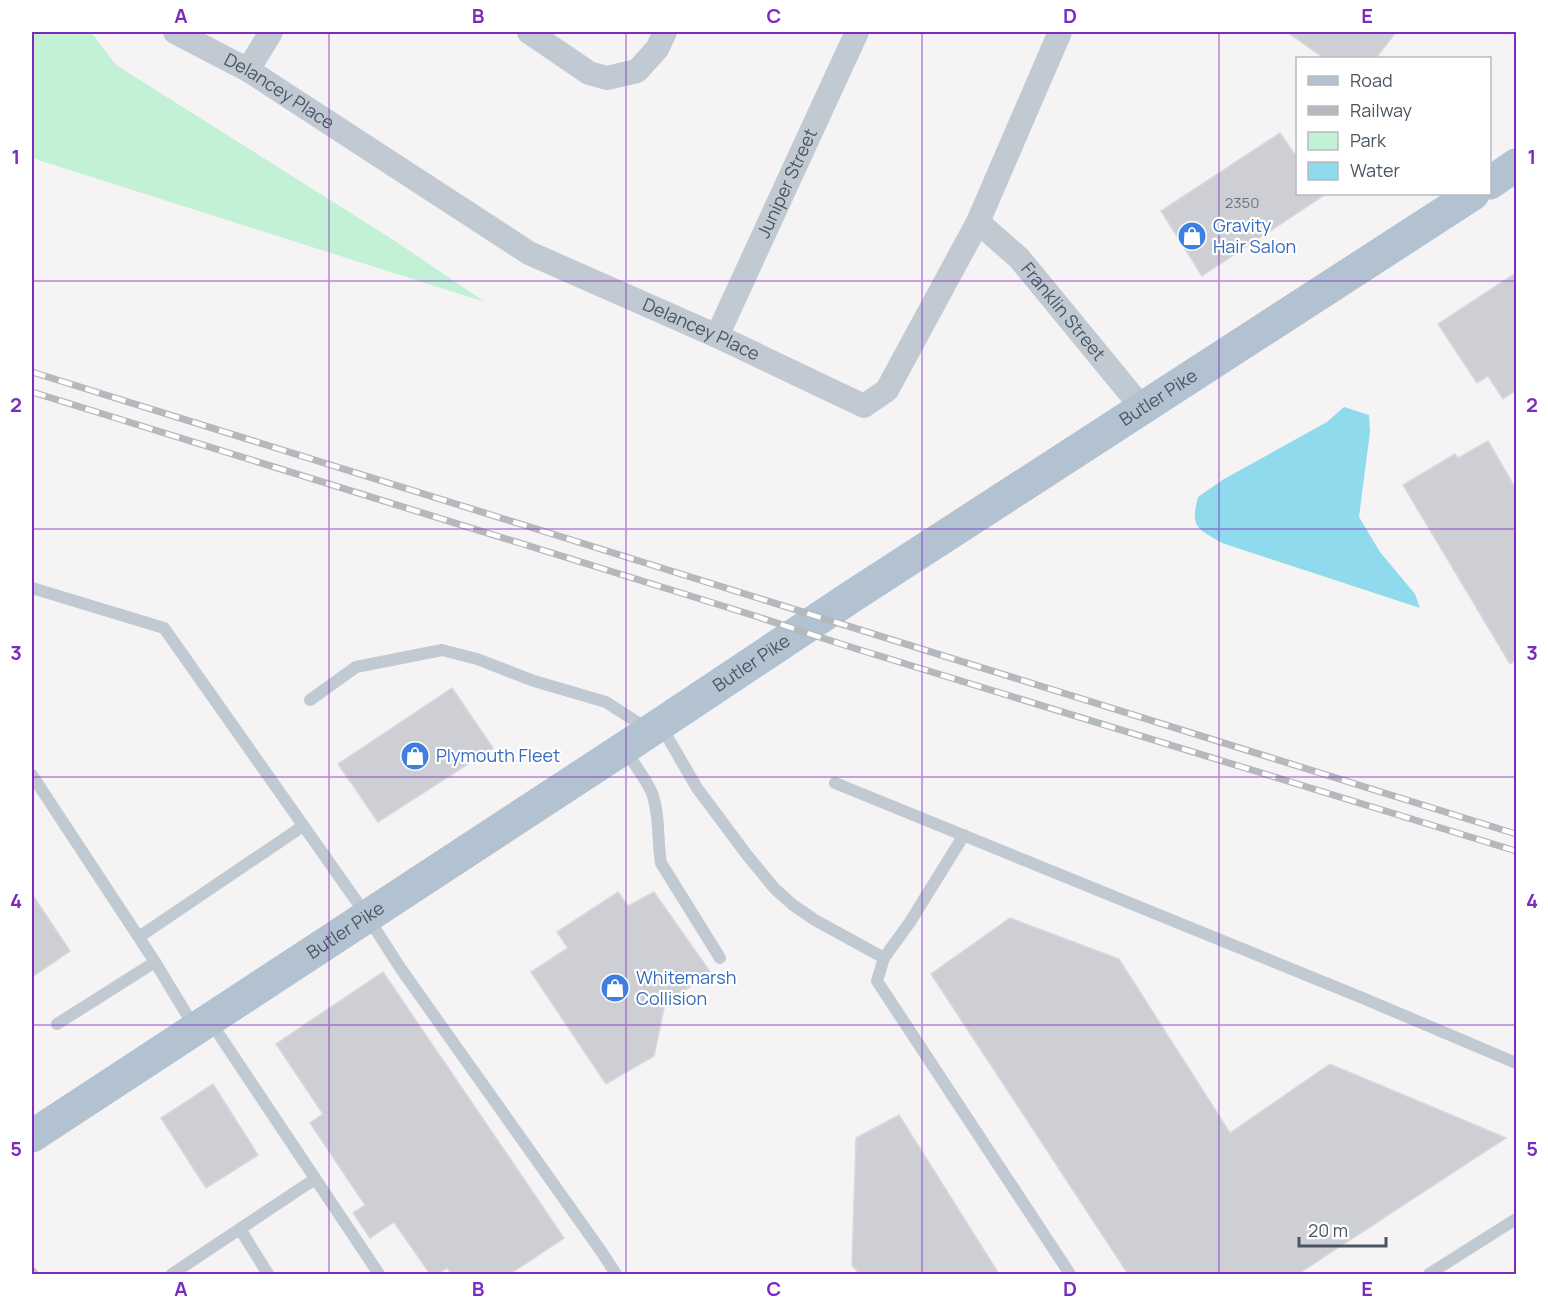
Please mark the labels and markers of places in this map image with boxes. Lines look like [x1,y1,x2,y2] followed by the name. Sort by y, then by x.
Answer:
[1213,213,1296,258] place label: Gravity Hair Salon
[1176,220,1208,252] shop icon: Gravity Hair Salon
[399,740,431,772] shop icon: Plymouth Fleet
[436,743,560,767] place label: Plymouth Fleet
[636,965,736,1010] place label: Whitemarsh Collision
[599,972,631,1004] shop icon: Whitemarsh Collision

